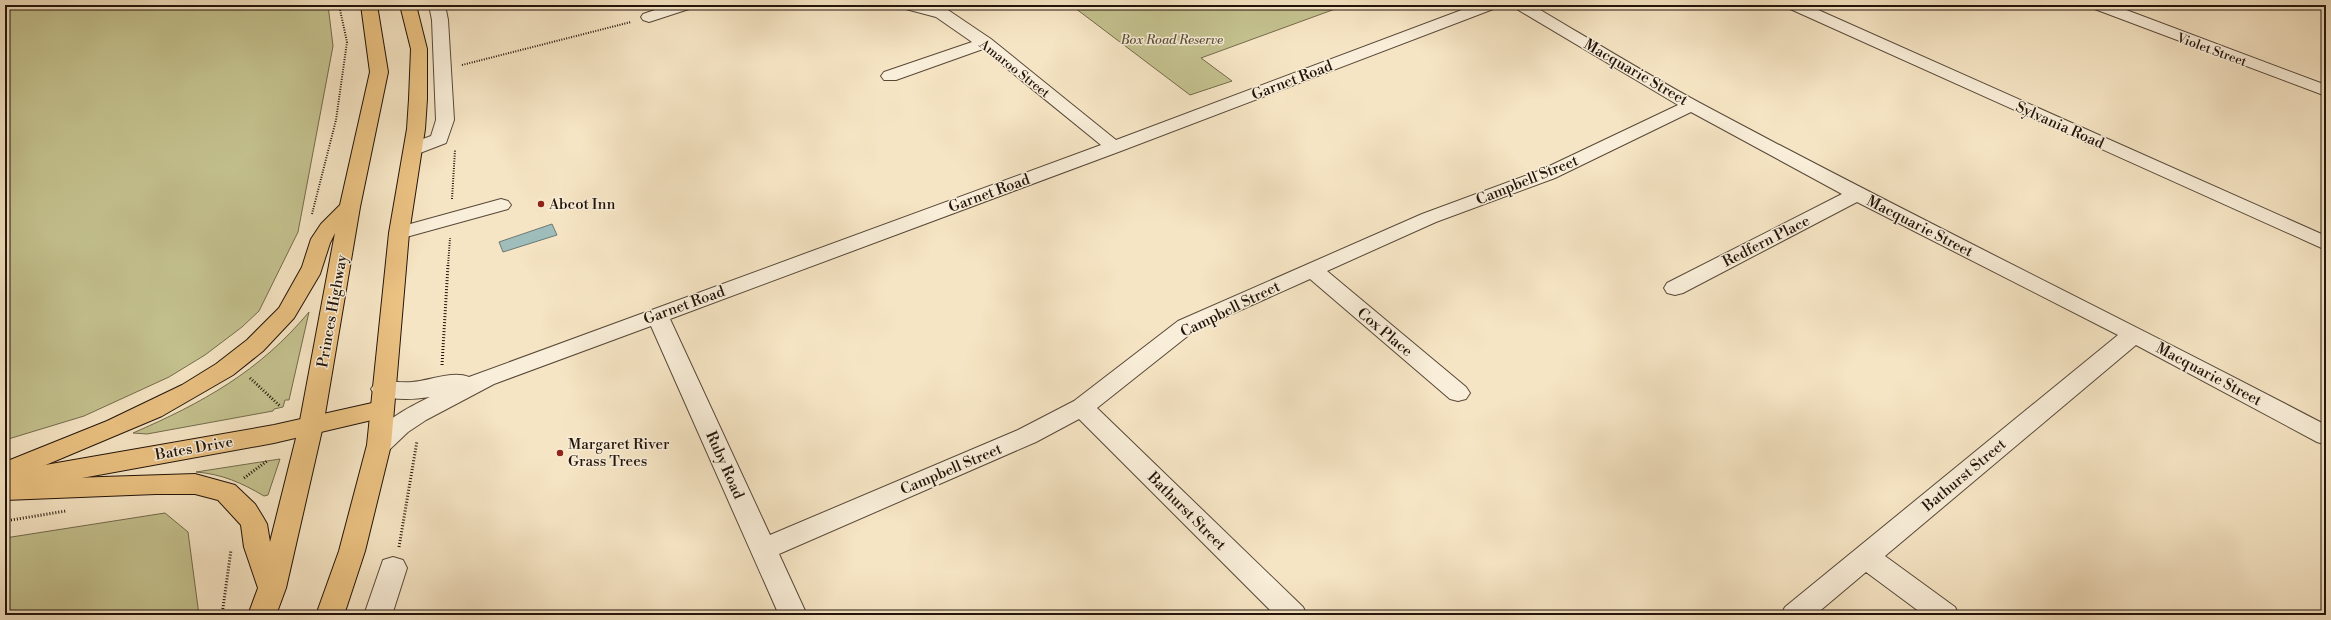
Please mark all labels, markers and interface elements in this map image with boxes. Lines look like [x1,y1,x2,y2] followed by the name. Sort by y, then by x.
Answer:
[2174,30,2249,70] street label: Violet Street
[1120,32,1223,48] park label: Box Road Reserve
[1580,35,1692,110] street label: Macquarie Street
[975,36,1053,101] street label: Amaroo Street
[1249,56,1336,105] street label: Garnet Road
[2013,98,2107,154] street label: Sylvania Road
[1473,151,1582,210] street label: Campbell Street
[946,170,1033,217] street label: Garnet Road
[1863,191,1977,262] street label: Macquarie Street
[548,195,615,214] place label: Abcot Inn
[536,199,546,209] marker: Abcot Inn
[1719,211,1813,272] street label: Redfern Place
[313,252,352,369] street label: Princes Highway
[1177,277,1284,342] street label: Campbell Street
[641,282,728,329] street label: Garnet Road
[1353,304,1416,361] street label: Cox Place
[2153,339,2265,411] street label: Macquarie Street
[701,428,748,503] street label: Ruby Road
[153,432,235,465] street label: Bates Drive
[1918,434,2011,517] street label: Bathurst Street
[568,435,670,471] place label: Margaret River Grass Trees
[898,439,1005,499] street label: Campbell Street
[555,448,565,458] marker: Margaret River Grass Trees
[1143,467,1230,555] street label: Bathurst Street

